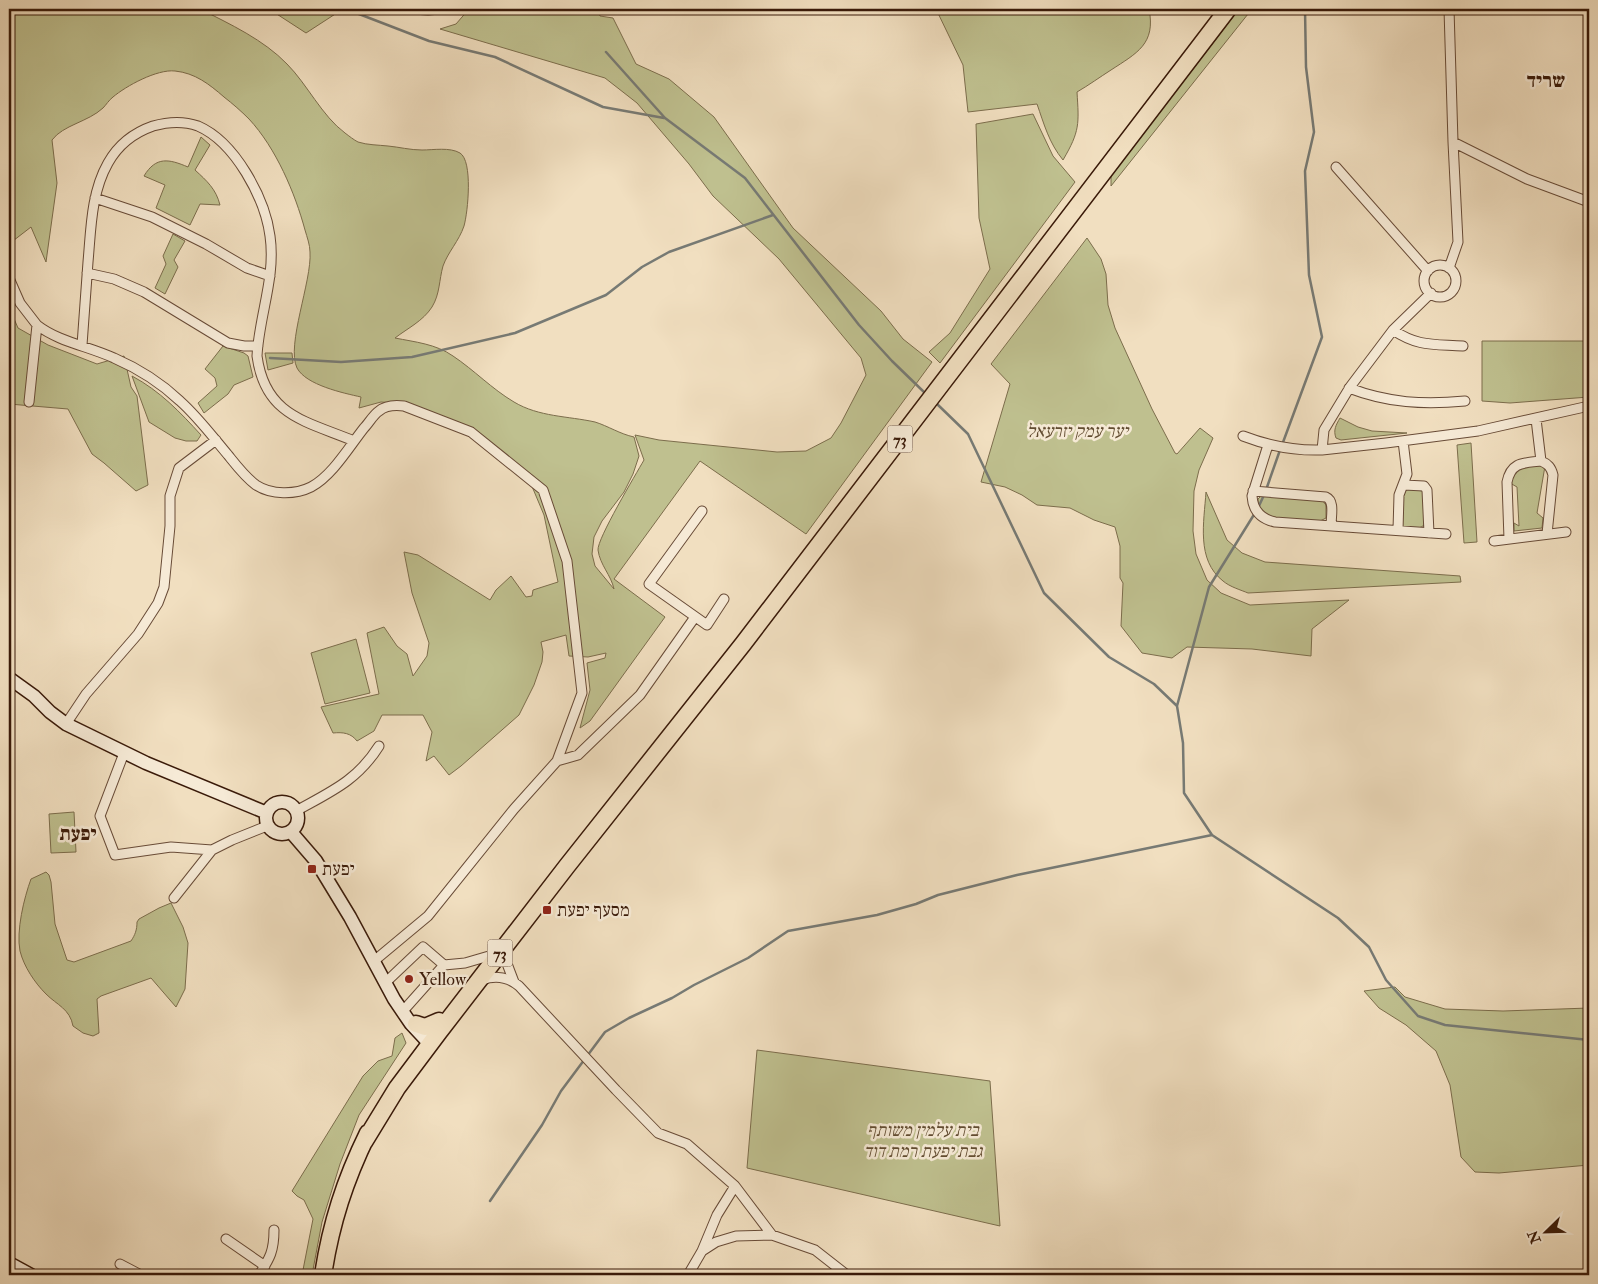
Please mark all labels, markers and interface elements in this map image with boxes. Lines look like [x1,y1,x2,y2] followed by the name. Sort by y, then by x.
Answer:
[1527,68,1565,93] district label: שריד
[1026,420,1130,443] park label: יער עמק יזרעאל
[888,426,912,452] road number: 73
[59,821,97,846] district label: יפעת
[322,858,355,881] place label: יפעת
[306,863,318,875] marker: יפעת
[557,899,630,922] place label: מסעף יפעת
[541,904,553,916] marker: מסעף יפעת
[488,940,512,966] road number: 73
[419,968,467,991] place label: Yellow
[403,973,415,985] marker: Yellow
[864,1119,983,1163] park label: בית עלמין משותף גבת יפעת רמת דוד
[1520,1206,1570,1256] north arrow
[1524,1227,1545,1247] text: N

